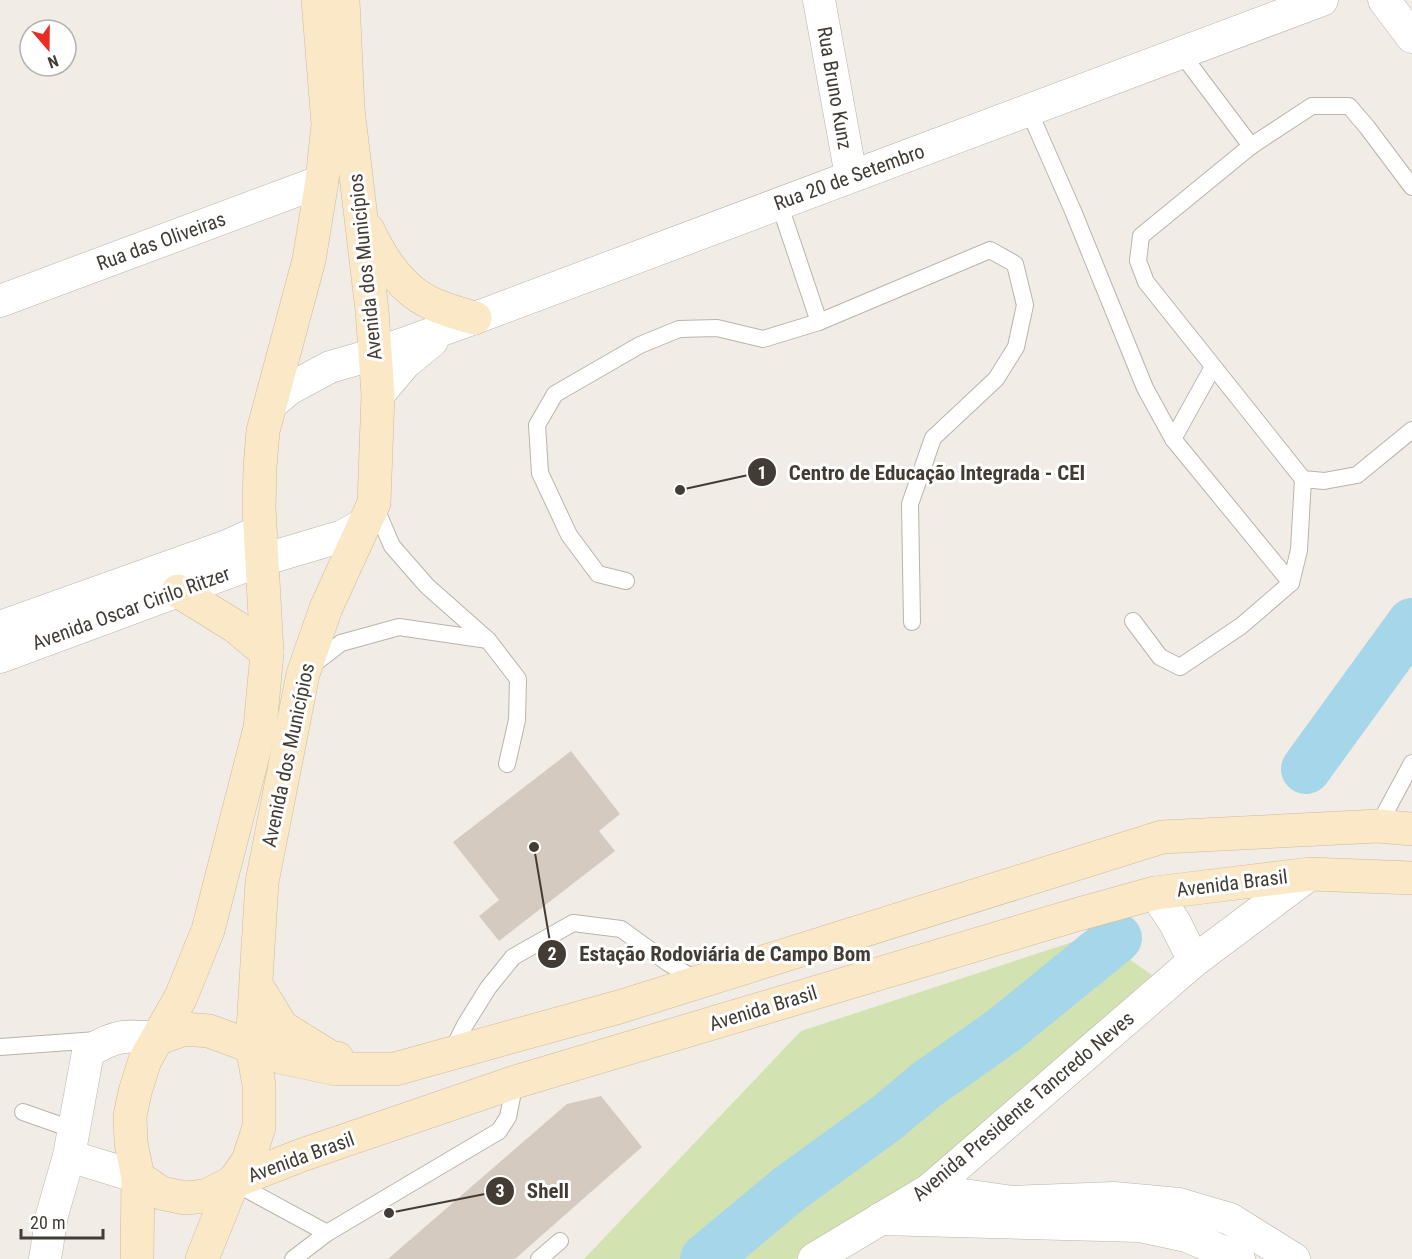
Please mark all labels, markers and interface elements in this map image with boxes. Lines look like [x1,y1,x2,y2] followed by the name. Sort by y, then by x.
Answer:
[18,18,78,78] north arrow
[812,25,858,151] street label: Rua Bruno Kunz
[45,51,61,72] text: N
[770,139,928,215] street label: Rua 20 de Setembro
[343,173,387,361] street label: Avenida dos Municípios
[93,207,229,275] street label: Rua das Oliveiras
[747,453,1097,492] callout: Centro de Educação Integrada - CEI
[789,461,1085,485] text: Centro de Educação Integrada - CEI
[757,462,767,483] text: 1
[29,561,233,655] street label: Avenida Oscar Cirilo Ritzer
[257,661,319,849] street label: Avenida dos Municípios
[1175,864,1289,902] street label: Avenida Brasil
[537,934,883,973] callout: Estação Rodoviária de Campo Bom
[579,942,871,966] text: Estação Rodoviária de Campo Bom
[547,943,557,964] text: 2
[706,980,820,1036] street label: Avenida Brasil
[907,1006,1139,1206] street label: Avenida Presidente Tancredo Neves
[244,1127,358,1187] street label: Avenida Brasil
[485,1171,581,1210] callout: Shell
[527,1179,569,1203] text: Shell
[495,1180,505,1201] text: 3
[21,1202,104,1240] scale bar
[30,1212,65,1233] text: 20 m

